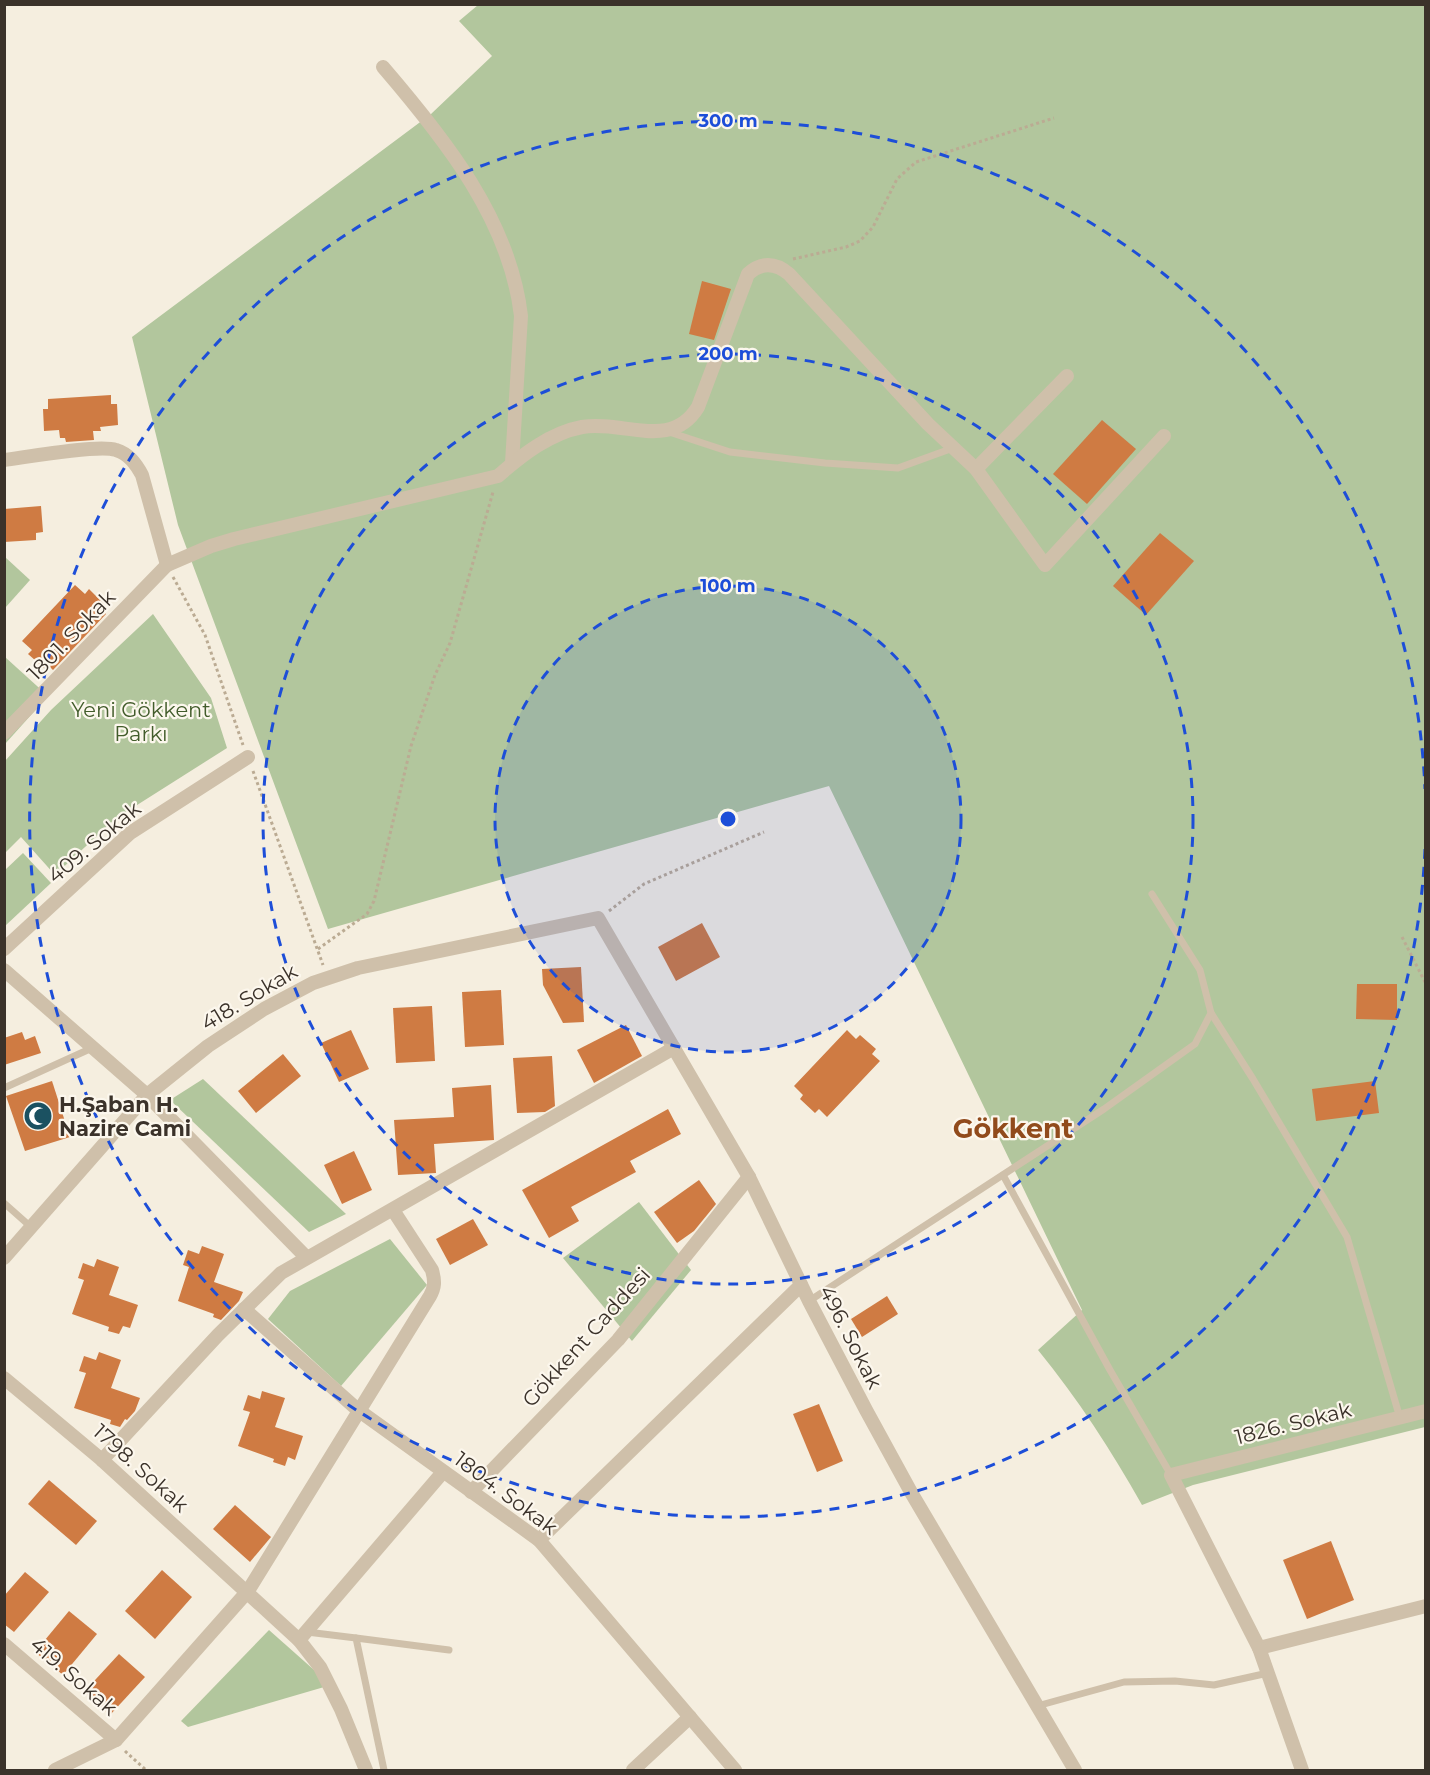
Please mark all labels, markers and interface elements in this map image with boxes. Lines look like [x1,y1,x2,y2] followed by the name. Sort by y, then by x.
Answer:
[697,110,758,132] text: 300 m
[698,343,758,365] text: 200 m
[700,575,756,597] text: 100 m
[22,584,121,685] street label: 1801. Sokak
[71,697,211,746] park label: Yeni Gökkent Parkı
[42,796,146,888] street label: 409. Sokak
[718,809,738,829] centre of rings
[196,958,302,1035] street label: 418. Sokak
[59,1092,191,1141] place label: H.Şaban H. Nazire Cami
[22,1100,54,1132] mosque icon: H.Şaban H. Nazire Cami
[953,1112,1074,1145] district label: Gökkent
[517,1262,655,1412] street label: Gökkent Caddesi
[814,1281,888,1393] street label: 496. Sokak
[1232,1396,1354,1450] street label: 1826. Sokak
[88,1419,194,1518] street label: 1798. Sokak
[450,1446,563,1540] street label: 1804. Sokak
[25,1632,123,1721] street label: 419. Sokak

